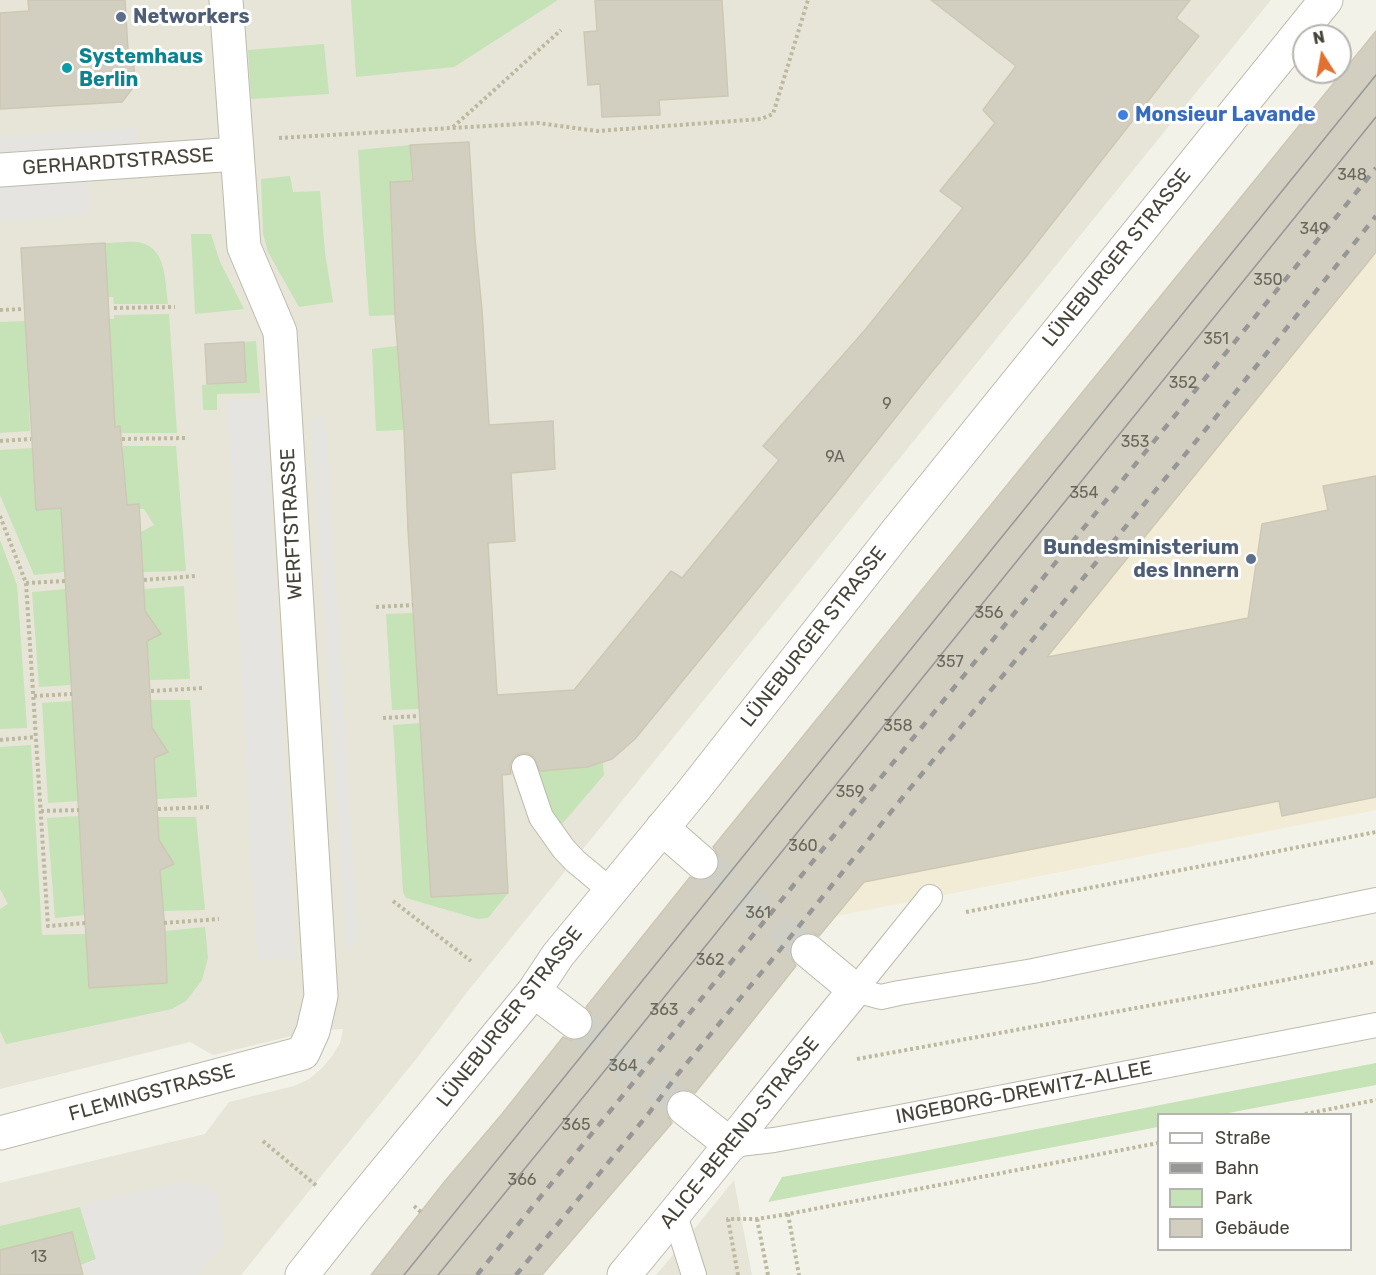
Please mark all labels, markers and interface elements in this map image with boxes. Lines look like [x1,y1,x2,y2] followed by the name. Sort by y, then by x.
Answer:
[133,5,250,29] place label: Networkers
[114,10,128,24] marker: Networkers
[1292,24,1352,84] north arrow
[1311,27,1326,48] text: N
[79,45,203,92] place label: Systemhaus Berlin
[60,61,74,75] marker: Systemhaus Berlin
[1135,103,1316,127] place label: Monsieur Lavande
[1116,108,1130,122] marker: Monsieur Lavande
[22,143,214,181] street label: GERHARDTSTRASSE
[1038,164,1196,352] street label: LÜNEBURGER STRASSE
[1337,165,1367,185] house number: 348
[1300,219,1328,239] house number: 349
[1253,270,1283,290] house number: 350
[1203,329,1229,349] house number: 351
[1169,373,1197,393] house number: 352
[882,394,892,414] house number: 9
[1121,432,1149,452] house number: 353
[825,447,845,467] house number: 9A
[276,448,308,600] street label: WERFTSTRASSE
[1069,483,1099,503] house number: 354
[1043,536,1239,583] place label: Bundesministerium des Innern
[736,542,892,732] street label: LÜNEBURGER STRASSE
[1244,552,1258,566] marker: Bundesministerium des Innern
[975,603,1003,623] house number: 356
[936,652,964,672] house number: 357
[883,716,913,736] house number: 358
[836,782,864,802] house number: 359
[788,836,818,856] house number: 360
[745,903,771,923] house number: 361
[432,922,588,1112] street label: LÜNEBURGER STRASSE
[696,950,724,970] house number: 362
[650,1000,678,1020] house number: 363
[655,1032,825,1234] street label: ALICE-BEREND-STRASSE
[608,1056,638,1076] house number: 364
[894,1056,1154,1130] street label: INGEBORG-DREWITZ-ALLEE
[66,1059,238,1127] street label: FLEMINGSTRASSE
[1157,1113,1352,1251] legend
[562,1115,590,1135] house number: 365
[1215,1127,1271,1149] text: Straße
[1215,1157,1259,1179] text: Bahn
[508,1170,536,1190] house number: 366
[1215,1187,1252,1209] text: Park
[1215,1217,1290,1239] text: Gebäude
[31,1247,47,1267] house number: 13

